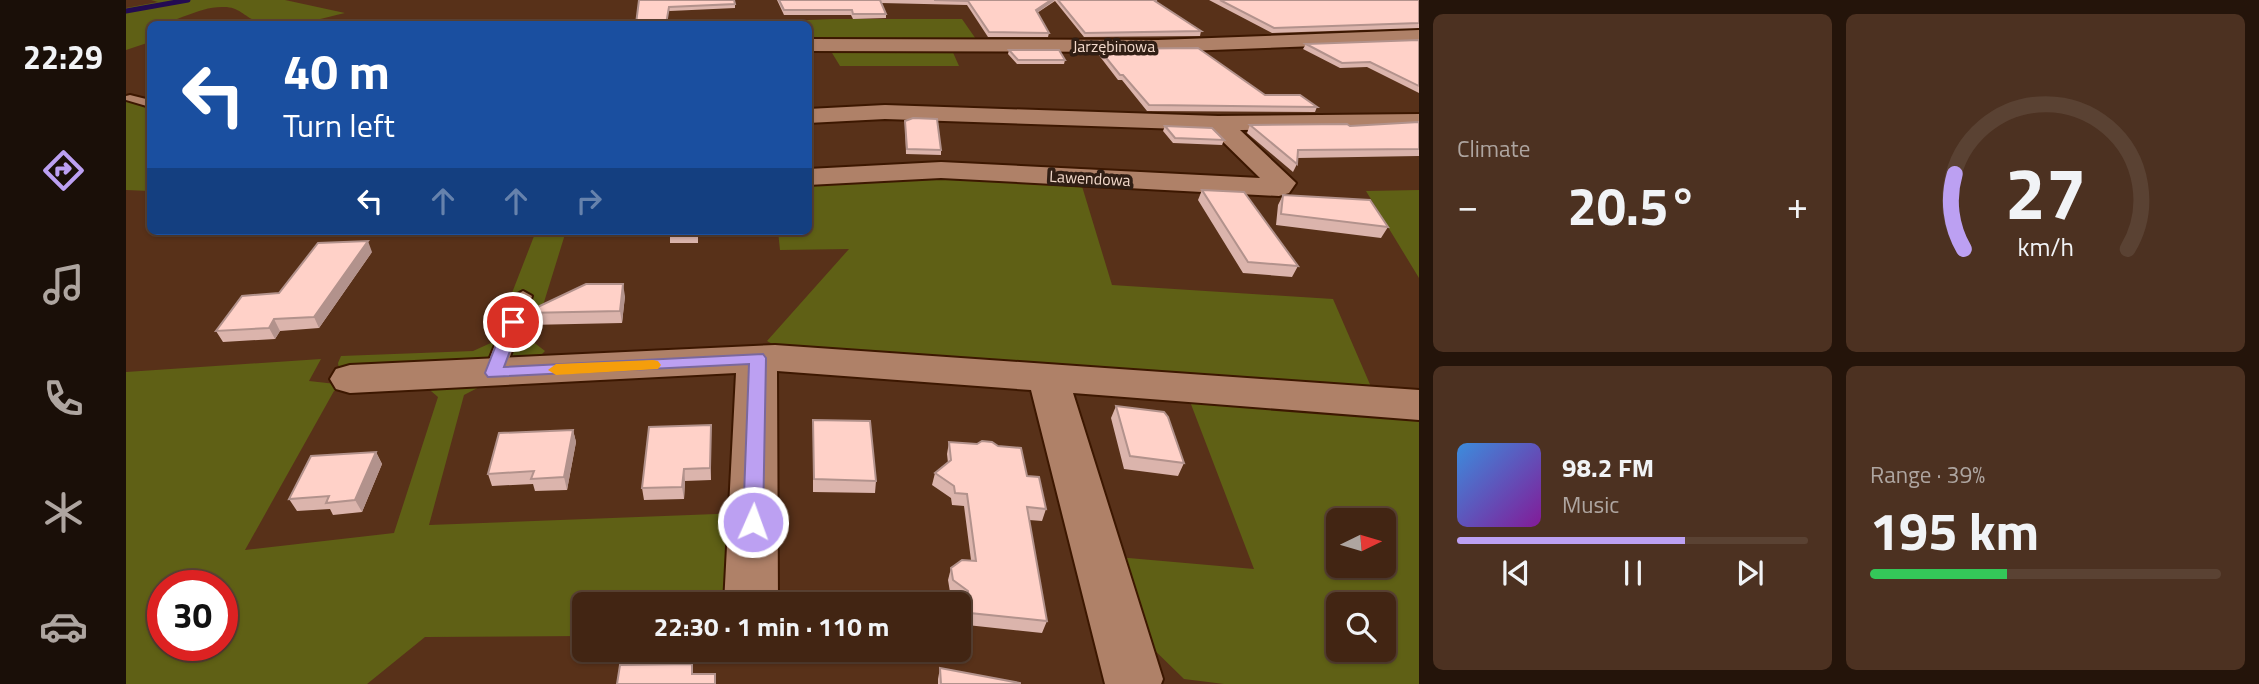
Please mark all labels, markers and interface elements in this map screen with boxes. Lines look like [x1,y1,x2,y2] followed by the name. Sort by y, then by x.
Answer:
[23,33,103,81] text: 22:29
[283,33,390,108] text: 40 m
[1073,34,1155,58] street label: Jarzębinowa
[168,49,259,140] icon: left
[283,101,395,149] text: Turn left
[1457,131,1530,166] text: Climate
[2005,137,2086,247] text: 27
[39,146,88,195] icon: directions
[1049,164,1131,192] street label: Lawendowa
[1568,166,1697,245] text: 20.5°
[1457,176,1478,234] text: −
[1787,176,1808,234] text: +
[351,182,389,220] icon: left
[424,182,462,220] icon: ahead
[497,182,535,220] icon: ahead
[570,182,608,220] icon: right
[2017,228,2074,266] text: km/h
[39,260,88,309] icon: music
[483,292,543,352] pin
[494,303,532,341] icon: arrive
[39,374,88,423] icon: phone
[1562,448,1654,487] text: 98.2 FM
[1870,457,1985,492] text: Range · 39%
[716,485,790,559] position arrow
[1562,487,1619,522] text: Music
[39,488,88,537] icon: climate
[1870,491,2039,570] text: 195 km
[1326,508,1396,578] north arrow
[1326,508,1396,662] map controls
[1497,554,1535,592] icon: previous
[1614,554,1652,592] icon: pause
[1731,554,1769,592] icon: next
[147,570,238,661] speed limit sign: 30
[1326,592,1396,662] button: search
[39,602,88,651] icon: car
[654,607,889,646] text: 22:30 · 1 min · 110 m

